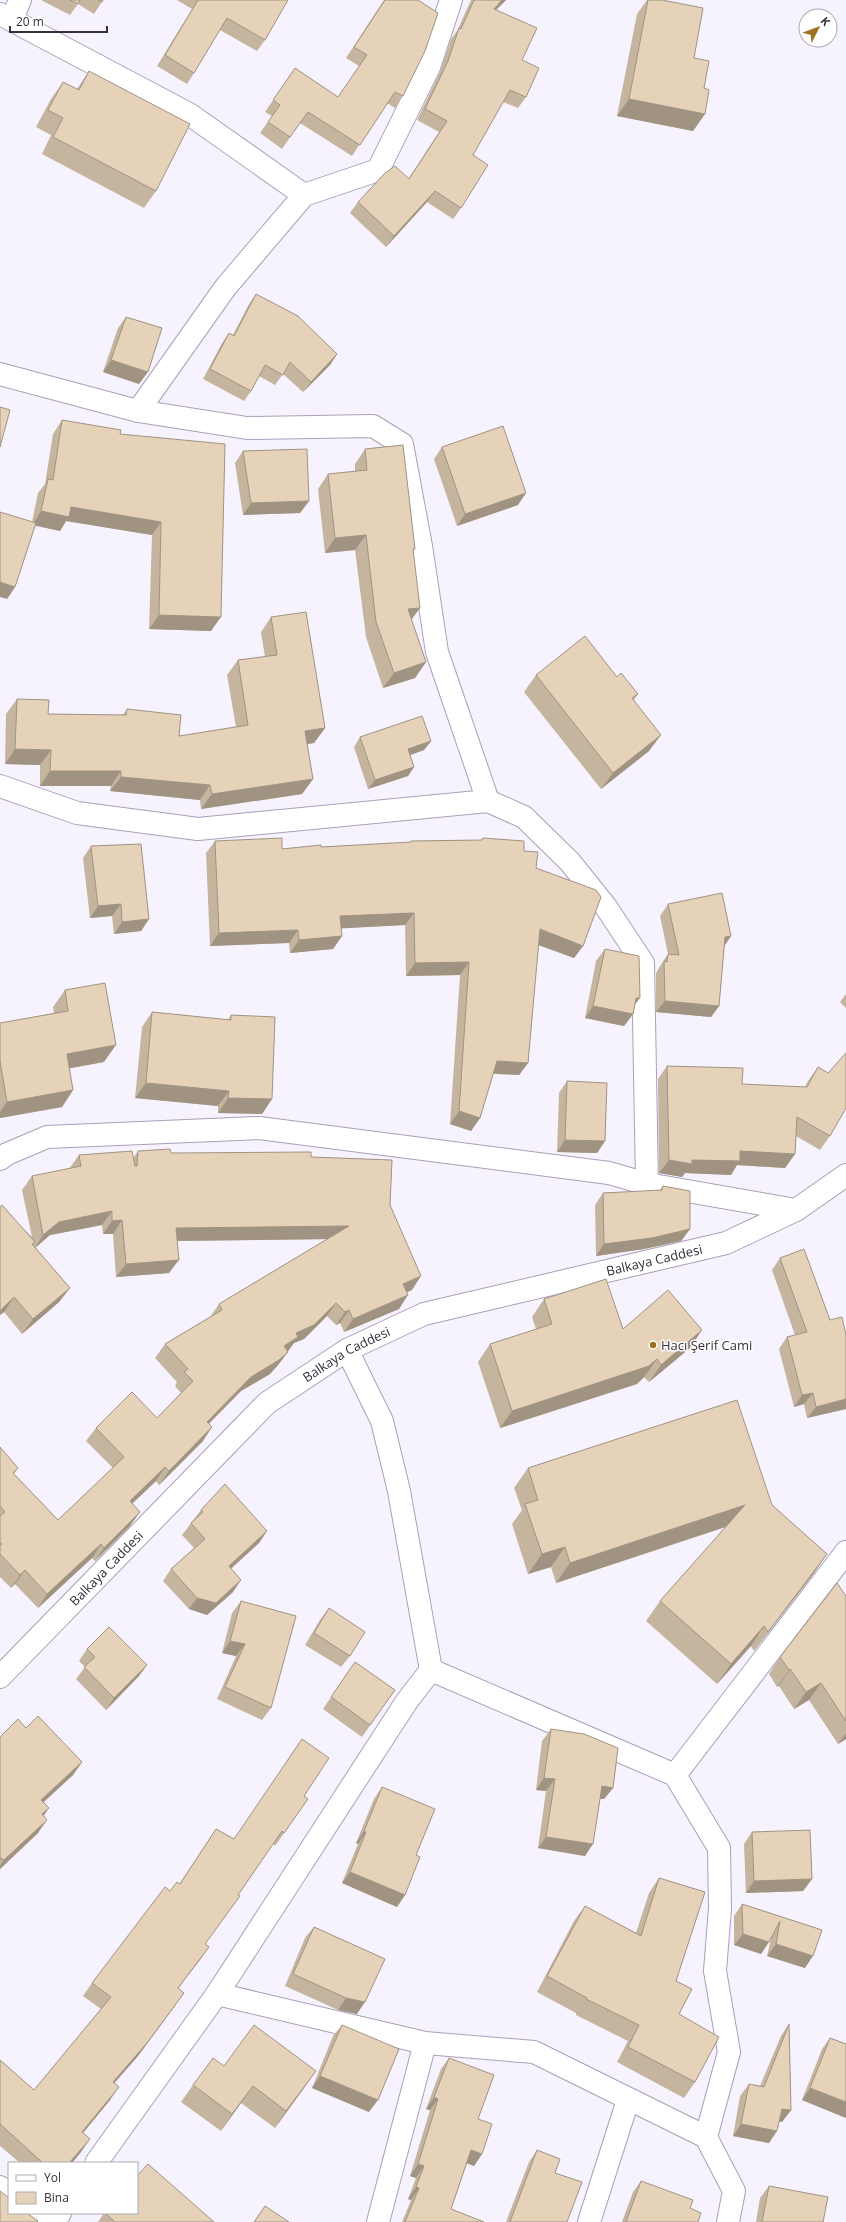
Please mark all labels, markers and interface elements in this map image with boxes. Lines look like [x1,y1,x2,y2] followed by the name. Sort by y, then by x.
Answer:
[10,8,107,34] scale bar
[798,8,838,48] north arrow
[16,13,44,30] text: 20 m
[818,13,834,29] text: K
[604,1240,704,1280] street label: Balkaya Caddesi
[299,1322,393,1386] street label: Balkaya Caddesi
[661,1336,752,1354] place label: Hacı Şerif Cami
[648,1340,658,1350] marker: Hacı Şerif Cami
[65,1527,147,1610] street label: Balkaya Caddesi
[8,2162,138,2214] legend
[44,2169,61,2186] text: Yol
[44,2189,69,2206] text: Bina

